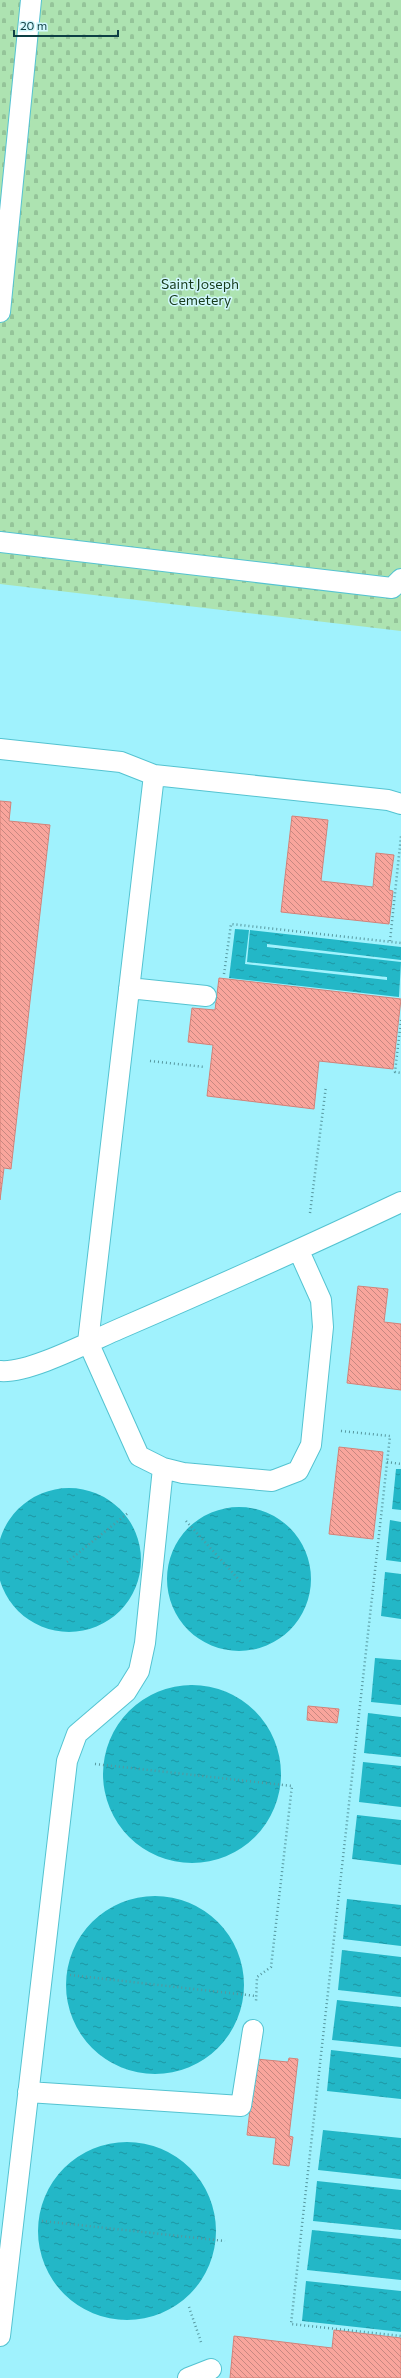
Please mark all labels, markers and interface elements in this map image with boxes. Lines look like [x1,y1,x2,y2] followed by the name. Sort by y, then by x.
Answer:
[14,12,118,38] scale bar
[20,18,47,32] text: 20 m
[161,275,239,308] park label: Saint Joseph Cemetery

